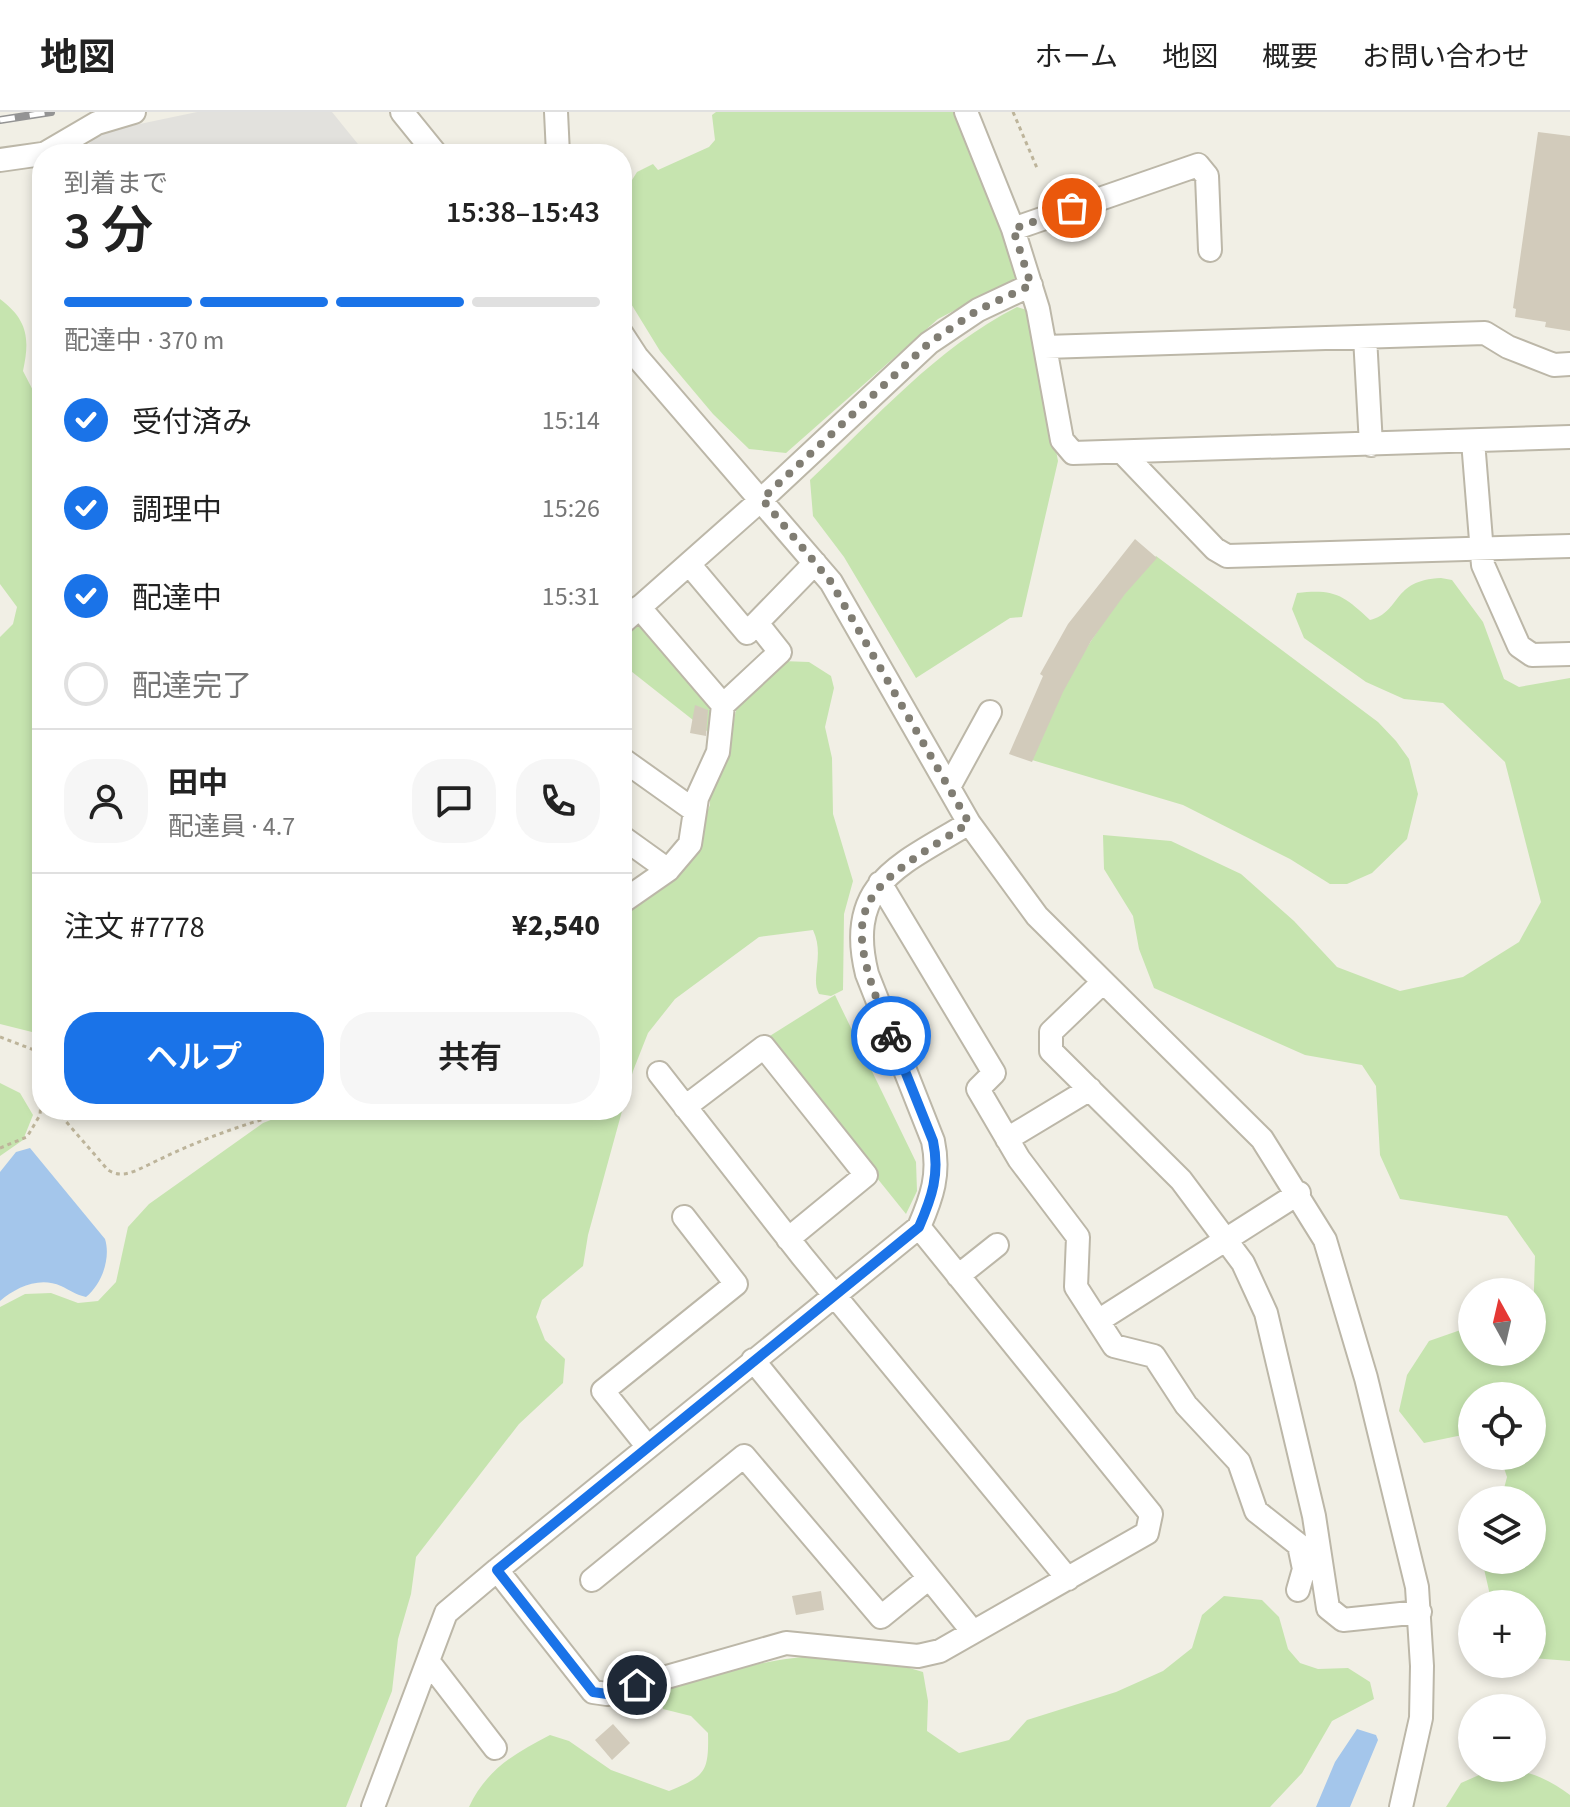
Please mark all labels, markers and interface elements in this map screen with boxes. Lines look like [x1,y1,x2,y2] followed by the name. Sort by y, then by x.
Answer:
[40,31,116,85] text: 地図
[1035,37,1118,77] text: ホーム
[1162,37,1218,77] text: 地図
[1262,37,1318,77] text: 概要
[1362,37,1530,77] text: お問い合わせ
[64,165,168,202] text: 到着まで
[1038,174,1106,242] pin
[1050,186,1094,230] icon: bag
[446,191,600,234] text: 15:38–15:43
[64,195,153,269] text: 3 分
[64,322,224,359] text: 配達中 · 370 m
[64,398,108,442] icon: check
[132,401,252,444] text: 受付済み
[542,402,600,439] text: 15:14
[64,486,108,530] icon: check
[132,489,222,532] text: 調理中
[542,490,600,527] text: 15:26
[64,574,108,618] icon: check
[132,577,222,620] text: 配達中
[542,578,600,615] text: 15:31
[132,665,252,708] text: 配達完了
[64,759,148,843] button: person
[412,759,496,843] button: chat
[516,759,600,843] button: phone
[168,762,228,805] text: 田中
[168,808,295,845] text: 配達員 · 4.7
[512,904,600,947] text: ¥2,540
[64,906,205,949] text: 注文 #7778
[851,996,931,1076] courier
[64,1012,324,1104] button: ヘルプ
[340,1012,600,1104] button: 共有
[869,1014,913,1058] icon: bike
[1458,1278,1546,1366] north arrow
[1458,1278,1546,1782] map controls
[1458,1382,1546,1470] button: locate
[1458,1486,1546,1574] button: layers
[1458,1590,1546,1678] button: +
[603,1651,671,1719] pin
[615,1663,659,1707] icon: home
[1458,1694,1546,1782] button: −

